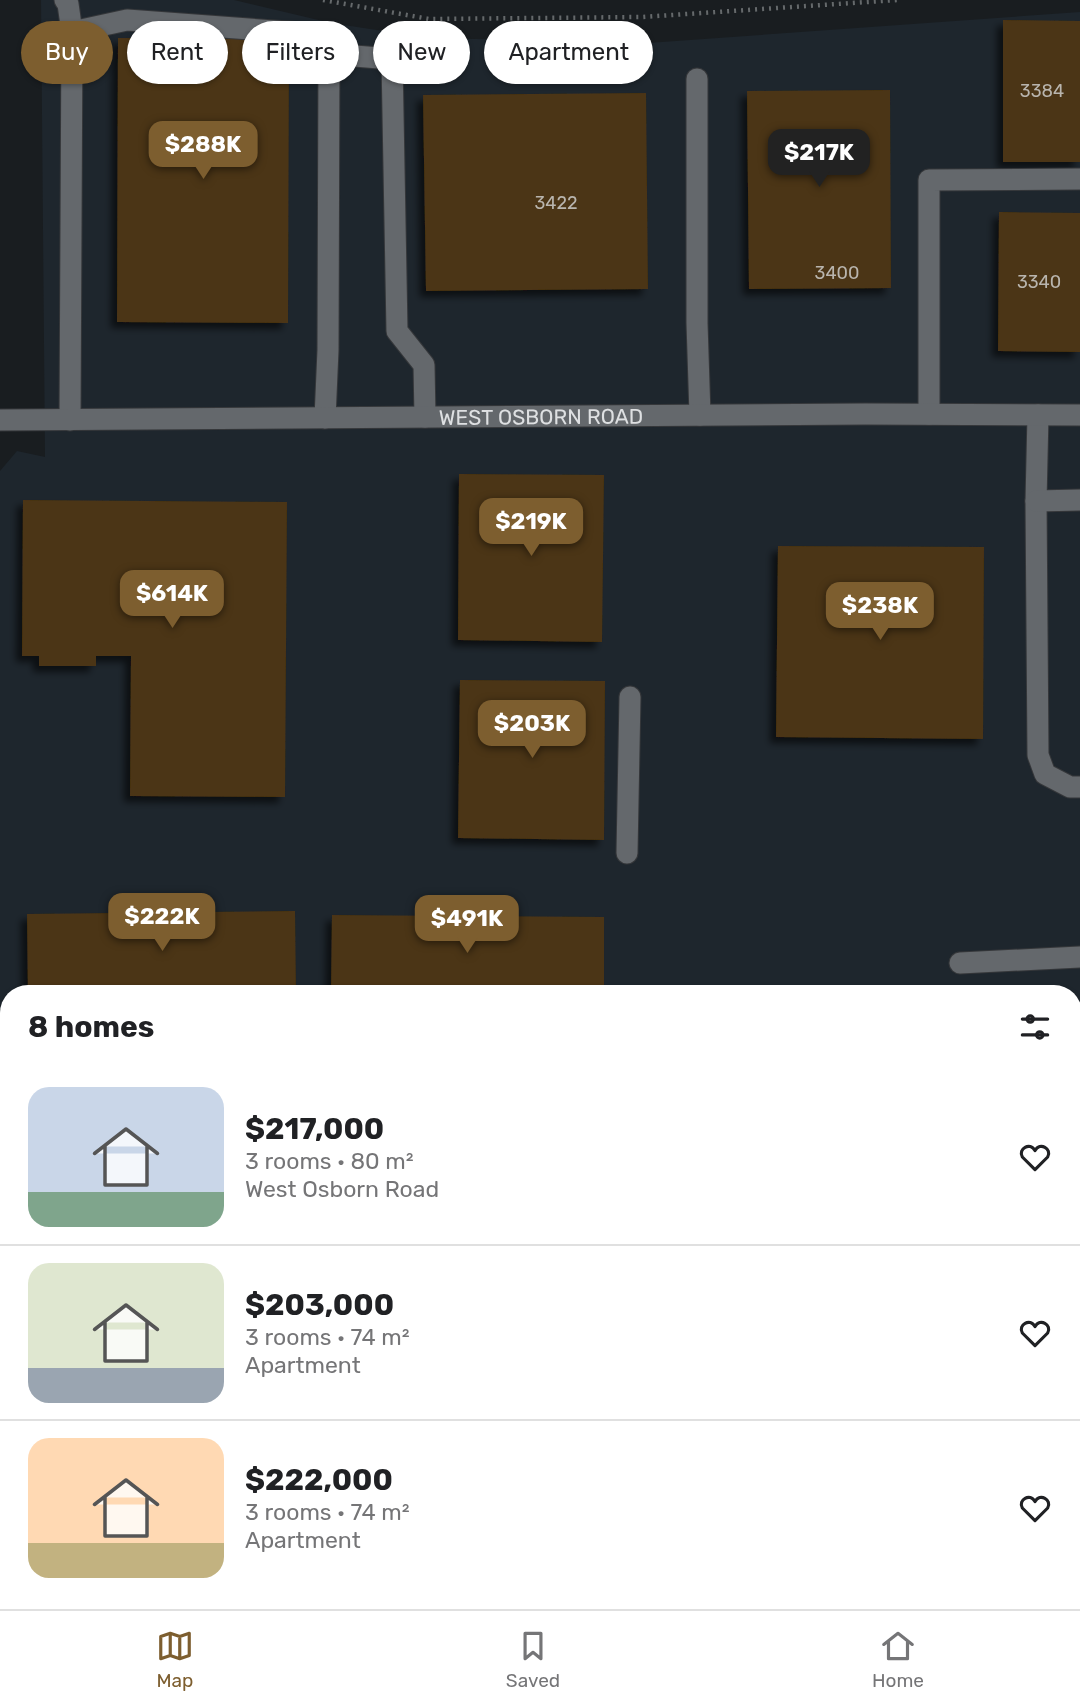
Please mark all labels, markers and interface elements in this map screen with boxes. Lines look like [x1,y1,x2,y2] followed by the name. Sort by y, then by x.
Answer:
[21,21,113,84] chip: Buy
[127,21,228,84] chip: Rent
[242,21,359,84] chip: Filters
[373,21,470,84] chip: New
[484,21,653,84] chip: Apartment
[1020,80,1064,102] house number: 3384
[154,122,252,181] pin: $288K
[165,130,241,158] text: $288K
[770,130,868,189] pin: $217K
[784,138,854,166] text: $217K
[534,192,578,214] house number: 3422
[815,262,859,284] house number: 3400
[1017,271,1061,293] house number: 3340
[439,403,643,429] street label: WEST OSBORN ROAD
[482,498,580,558] pin: $219K
[495,507,567,535] text: $219K
[123,570,221,630] pin: $614K
[136,579,208,607] text: $614K
[831,582,929,642] pin: $238K
[842,591,918,619] text: $238K
[483,700,581,760] pin: $203K
[494,709,570,737] text: $203K
[113,894,211,953] pin: $222K
[418,895,516,955] pin: $491K
[124,902,200,930] text: $222K
[431,904,503,932] text: $491K
[1016,1008,1054,1046] icon: filters
[28,1009,154,1045] text: 8 homes
[245,1111,384,1147] text: $217,000
[84,1115,168,1199] icon: home
[1016,1138,1054,1176] icon: heart
[245,1147,414,1175] text: 3 rooms · 80 m²
[245,1175,439,1203] text: West Osborn Road
[245,1287,394,1323] text: $203,000
[84,1291,168,1375] icon: home
[1016,1314,1054,1352] icon: heart
[245,1323,410,1351] text: 3 rooms · 74 m²
[245,1351,361,1379] text: Apartment
[245,1462,393,1498] text: $222,000
[84,1466,168,1550] icon: home
[1016,1489,1054,1527] icon: heart
[245,1498,410,1526] text: 3 rooms · 74 m²
[245,1526,361,1554] text: Apartment
[156,1627,194,1692] tab: Map
[506,1627,560,1692] tab: Saved
[872,1627,924,1692] tab: Home

